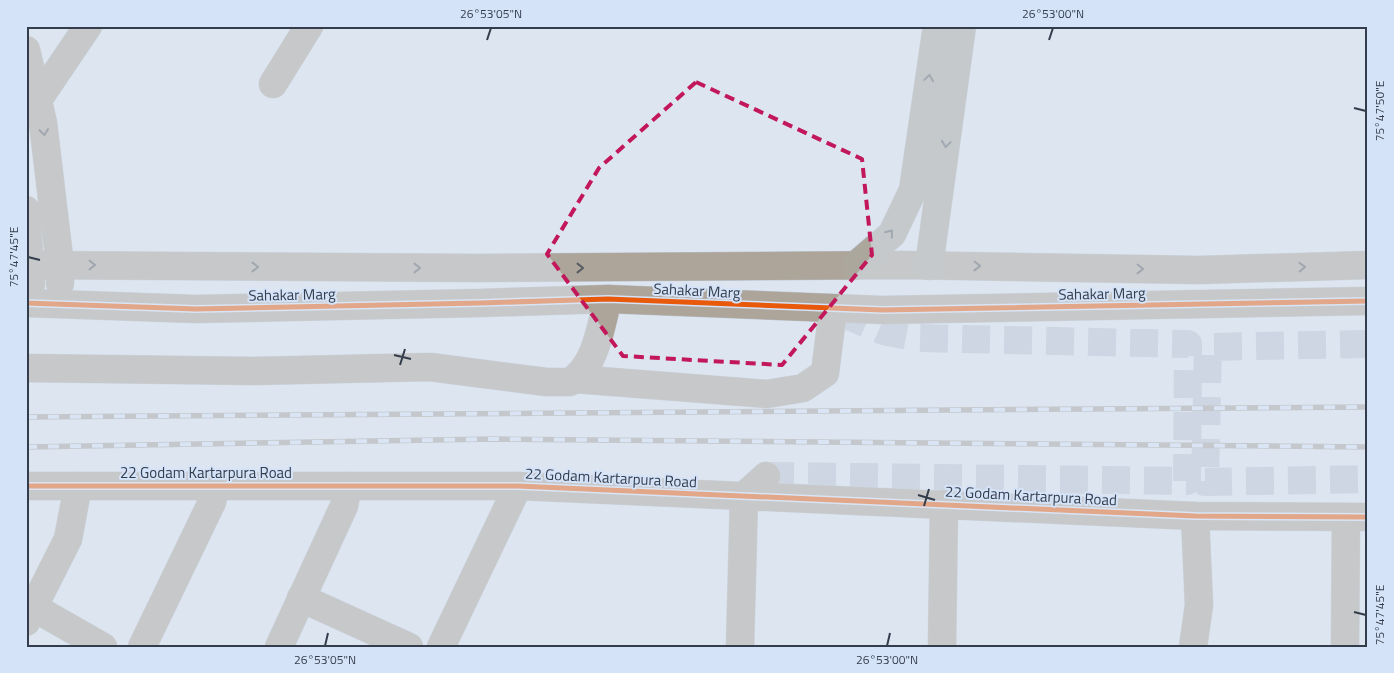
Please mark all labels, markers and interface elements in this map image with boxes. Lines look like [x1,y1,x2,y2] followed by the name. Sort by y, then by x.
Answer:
[460,4,522,23] text: 26°53'05"N
[1022,4,1084,23] text: 26°53'00"N
[924,74,934,82] one-way arrow
[1370,80,1389,141] text: 75°47'50"E
[38,128,49,136] one-way arrow
[941,140,951,148] one-way arrow
[4,226,23,287] text: 75°47'45"E
[884,230,893,239] one-way arrow
[89,260,97,270] one-way arrow
[974,261,982,272] one-way arrow
[252,262,259,272] one-way arrow
[1299,262,1307,272] one-way arrow
[414,263,422,273] one-way arrow
[576,263,584,273] one-way arrow
[1136,264,1144,274] one-way arrow
[653,277,741,304] street label: Sahakar Marg
[1058,281,1146,306] street label: Sahakar Marg
[248,282,336,307] street label: Sahakar Marg
[120,461,292,484] street label: 22 Godam Kartarpura Road
[524,462,698,493] street label: 22 Godam Kartarpura Road
[944,480,1118,511] street label: 22 Godam Kartarpura Road
[1370,584,1389,645] text: 75°47'45"E
[294,650,356,669] text: 26°53'05"N
[856,650,918,669] text: 26°53'00"N

